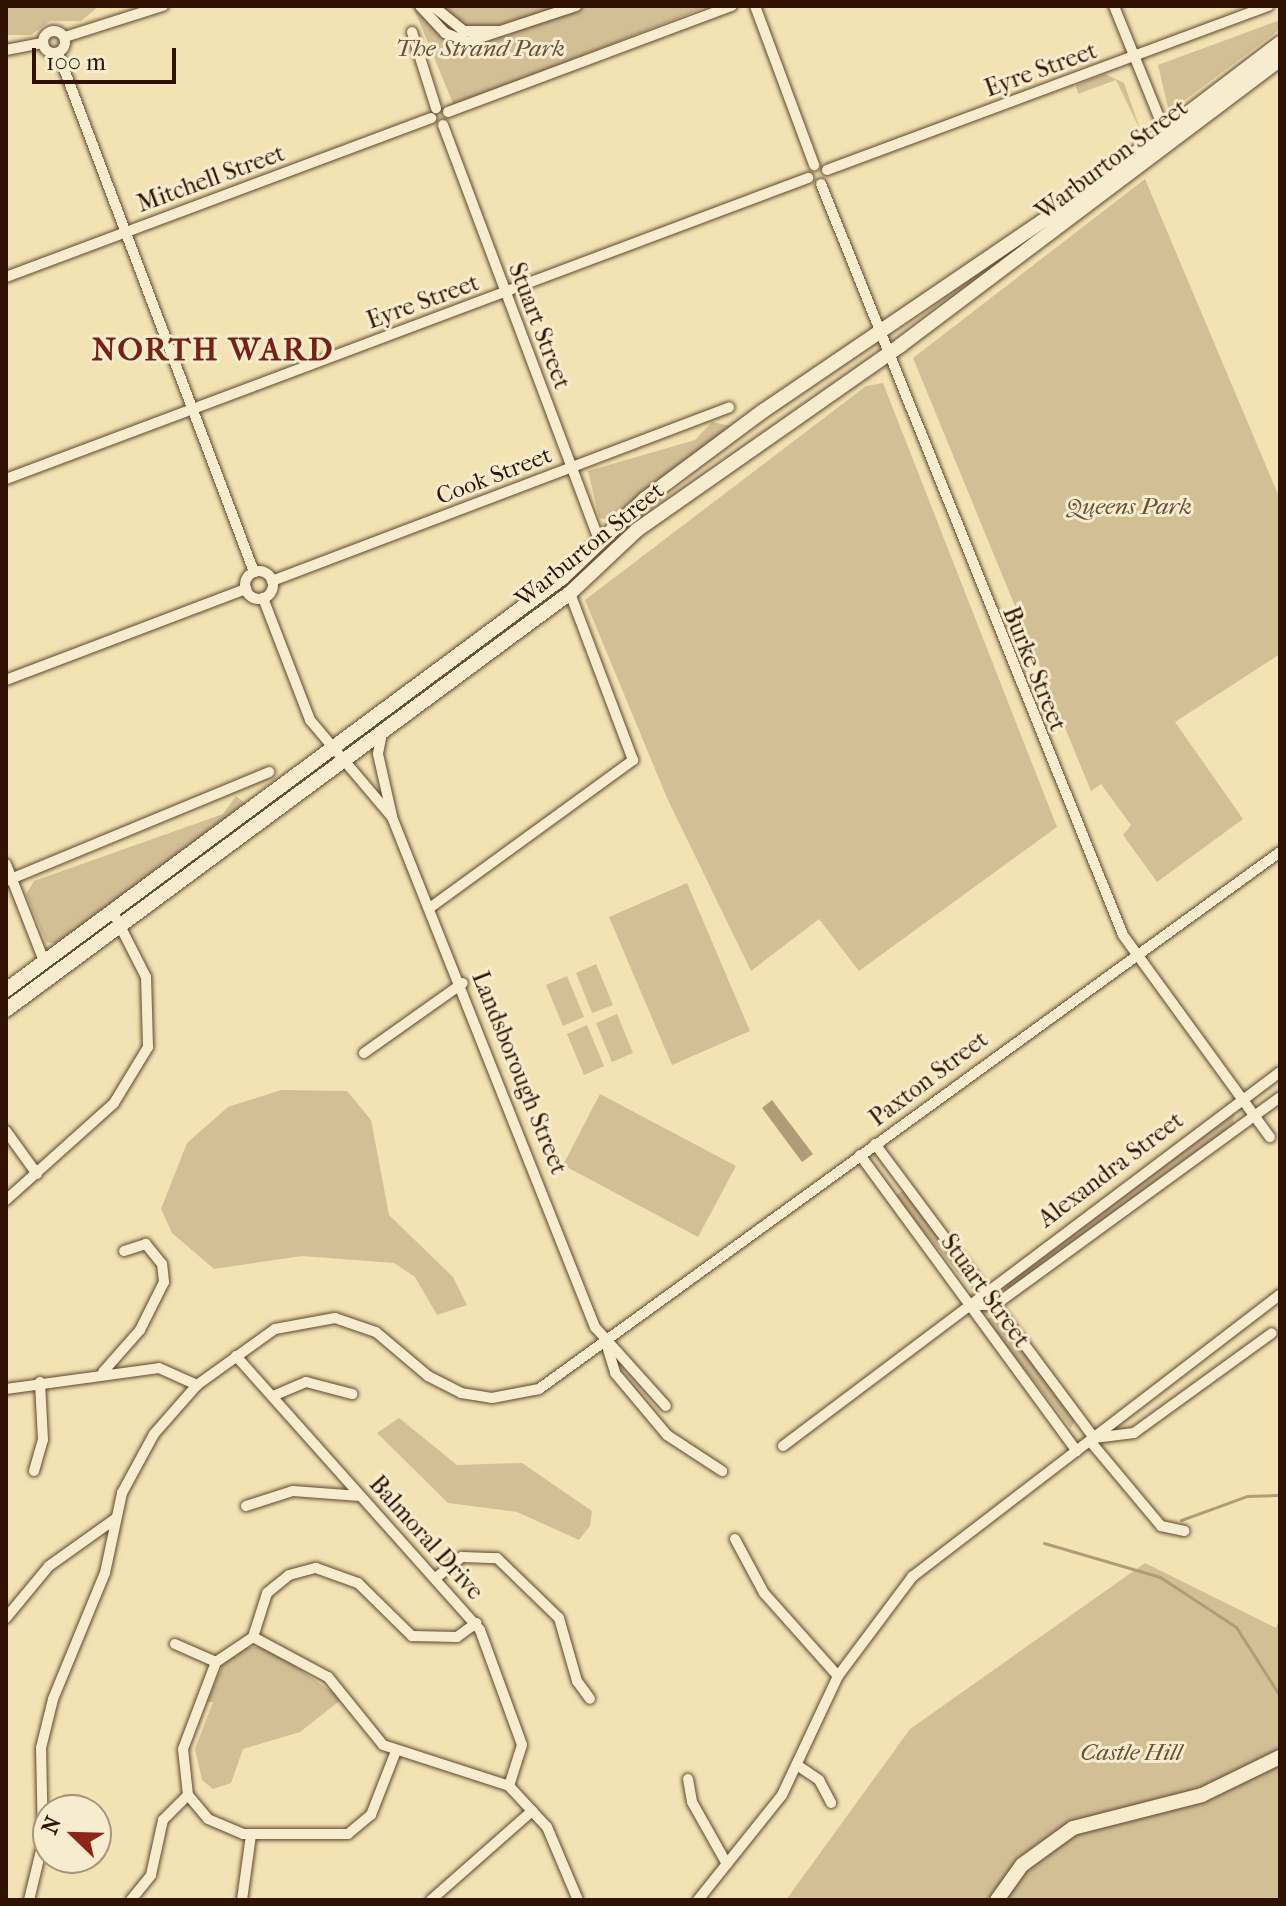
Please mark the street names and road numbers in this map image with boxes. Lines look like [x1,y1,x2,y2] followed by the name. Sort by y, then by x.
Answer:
[981,36,1101,104] street label: Eyre Street
[1030,94,1194,226] street label: Warburton Street
[133,139,289,219] street label: Mitchell Street
[502,259,576,393] street label: Stuart Street
[363,268,483,336] street label: Eyre Street
[432,441,556,511] street label: Cook Street
[510,476,670,614] street label: Warburton Street
[996,603,1072,735] street label: Burke Street
[465,967,573,1179] street label: Landsborough Street
[864,1025,994,1133] street label: Paxton Street
[1033,1106,1189,1234] street label: Alexandra Street
[934,1229,1036,1353] street label: Stuart Street
[363,1470,489,1606] street label: Balmoral Drive

